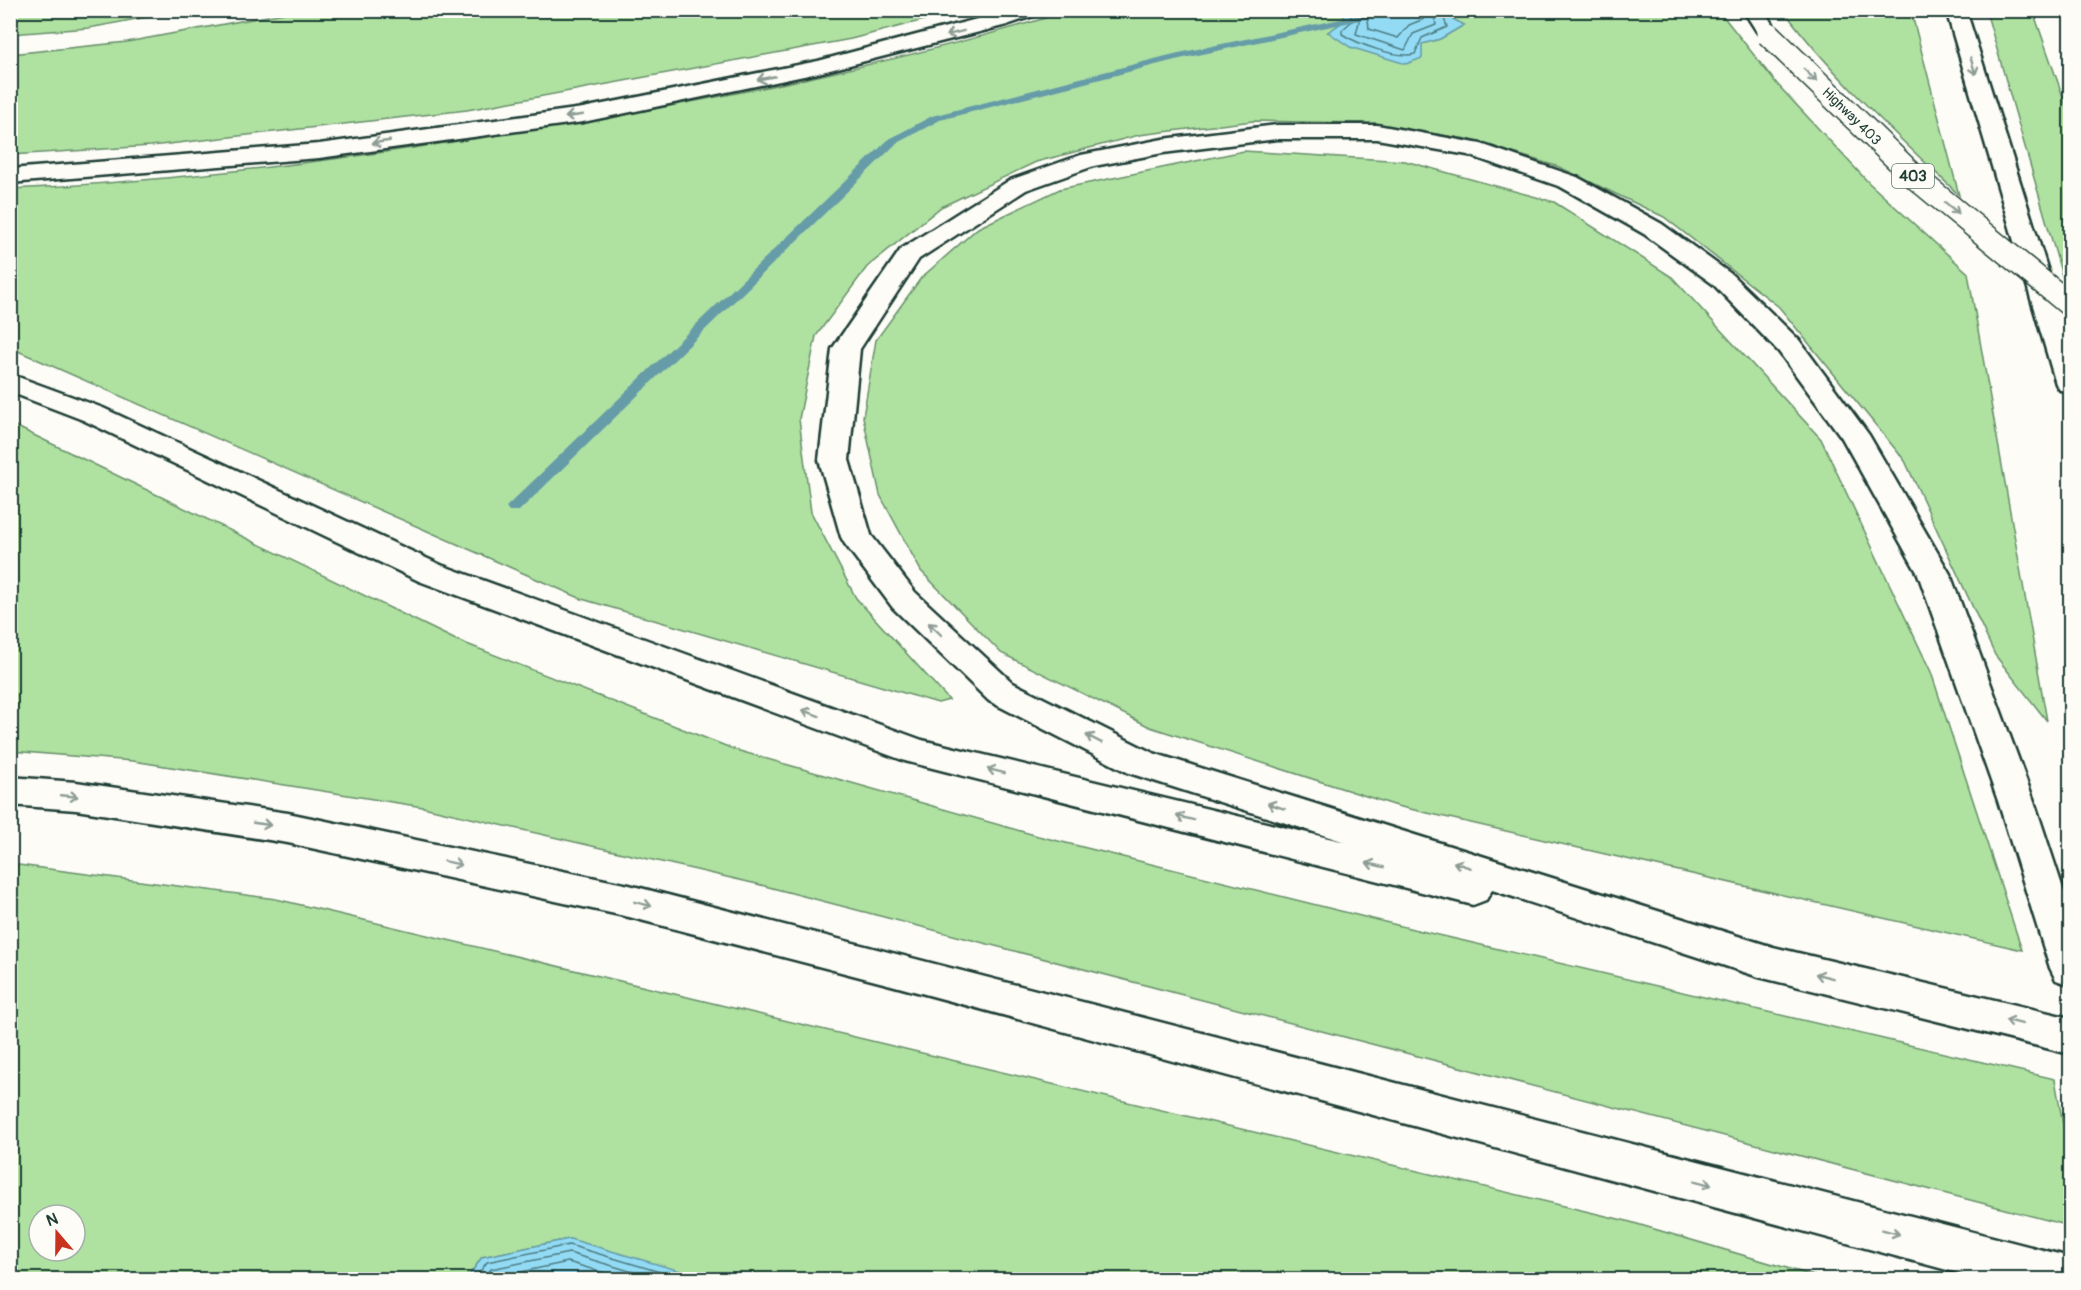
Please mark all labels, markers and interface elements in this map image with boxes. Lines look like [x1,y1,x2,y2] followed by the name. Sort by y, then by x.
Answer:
[946,27,965,39] one-way arrow
[1968,56,1979,75] one-way arrow
[1802,67,1817,81] one-way arrow
[756,73,776,84] one-way arrow
[1819,84,1885,149] street label: Highway 403
[565,110,585,121] one-way arrow
[372,137,392,148] one-way arrow
[1892,164,1934,188] road number: 403
[1944,201,1959,215] one-way arrow
[928,622,943,636] one-way arrow
[802,706,820,717] one-way arrow
[1085,733,1103,744] one-way arrow
[987,765,1006,777] one-way arrow
[58,791,78,802] one-way arrow
[1267,800,1286,811] one-way arrow
[1176,812,1195,824] one-way arrow
[251,818,271,829] one-way arrow
[442,858,462,869] one-way arrow
[1366,858,1385,870] one-way arrow
[1453,858,1472,869] one-way arrow
[633,899,652,911] one-way arrow
[1815,969,1834,981] one-way arrow
[2004,1015,2023,1027] one-way arrow
[1693,1177,1712,1189] one-way arrow
[27,1203,87,1263] north arrow
[44,1209,61,1231] text: N
[1881,1227,1900,1239] one-way arrow

